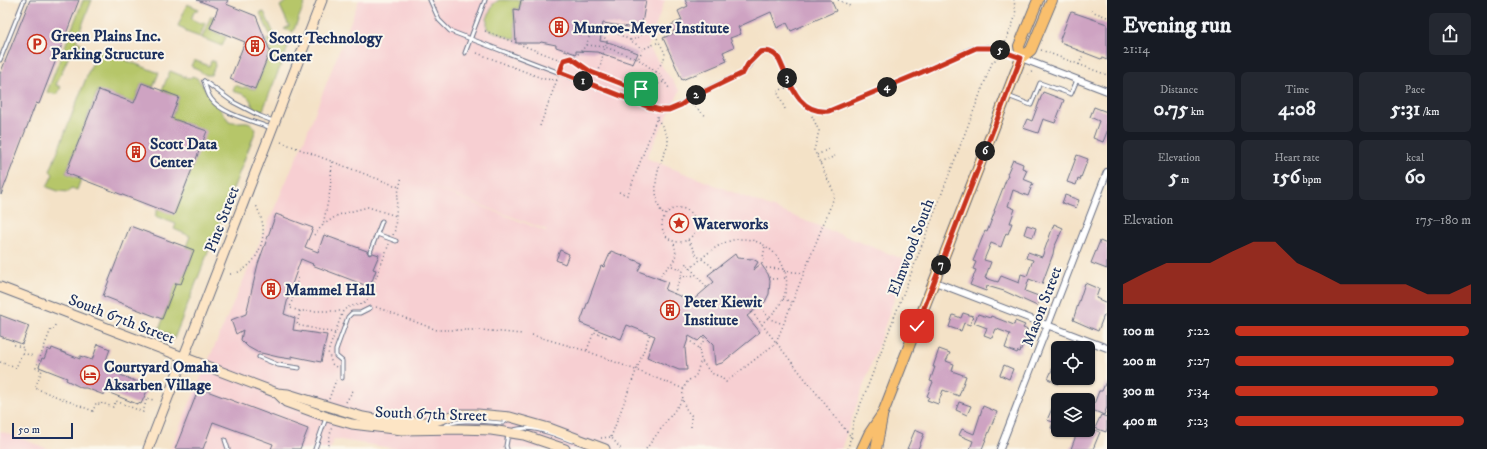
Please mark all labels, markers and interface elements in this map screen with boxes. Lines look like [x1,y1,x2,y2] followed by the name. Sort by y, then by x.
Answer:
[1123,12,1231,39] text: Evening run
[1429,13,1471,55] button: share
[548,16,570,38] building icon: Munroe-Meyer Institute
[573,18,729,38] place label: Munroe-Meyer Institute
[51,26,164,64] place label: Green Plains Inc. Parking Structure
[269,28,383,66] place label: Scott Technology Center
[26,33,48,55] parking icon: Green Plains Inc. Parking Structure
[244,35,266,57] building icon: Scott Technology Center
[990,40,1010,60] pin: 5
[1123,41,1150,57] text: 21:14
[997,43,1003,57] text: 5
[777,68,797,88] pin: 3
[573,71,593,91] pin: 1
[785,71,789,85] text: 3
[624,72,658,106] pin
[581,74,585,88] text: 1
[877,77,897,97] pin: 4
[630,78,652,100] icon: arrive
[884,80,890,94] text: 4
[1160,83,1198,97] text: Distance
[1285,83,1309,97] text: Time
[1405,83,1425,97] text: Pace
[686,85,706,105] pin: 2
[693,88,699,102] text: 2
[1154,97,1188,122] text: 0.75
[1278,97,1316,122] text: 4:08
[1390,97,1420,122] text: 5:31
[1188,105,1204,119] text: km
[1420,105,1440,119] text: /km
[150,134,219,172] place label: Scott Data Center
[125,141,147,163] building icon: Scott Data Center
[975,141,995,161] pin: 6
[982,144,988,158] text: 6
[1158,151,1200,165] text: Elevation
[1274,151,1320,165] text: Heart rate
[1406,151,1424,165] text: kcal
[1169,165,1179,190] text: 5
[1273,165,1300,190] text: 156
[1404,165,1426,190] text: 60
[1179,173,1189,187] text: m
[1300,173,1321,187] text: bpm
[200,183,244,255] street label: Pine Street
[883,195,939,299] street label: Elmwood South
[668,212,690,234] place icon: Waterworks
[1123,212,1173,228] text: Elevation
[1415,212,1471,228] text: 175–180 m
[692,214,769,234] place label: Waterworks
[931,255,951,275] pin: 7
[938,258,944,272] text: 7
[1018,263,1066,349] street label: Mason Street
[260,278,282,300] building icon: Mammel Hall
[285,280,376,300] place label: Mammel Hall
[66,289,178,348] street label: South 67th Street
[684,292,763,330] place label: Peter Kiewit Institute
[659,299,681,321] building icon: Peter Kiewit Institute
[900,309,934,343] pin
[906,315,928,337] icon: check
[1123,323,1154,339] text: 100 m
[1187,323,1210,339] text: 5:22
[1051,341,1095,437] map controls
[1051,341,1095,385] button: locate
[1123,353,1156,369] text: 200 m
[1187,353,1210,369] text: 5:27
[103,357,219,395] place label: Courtyard Omaha Aksarben Village
[79,364,101,386] hotel icon: Courtyard Omaha Aksarben Village
[1123,383,1154,399] text: 300 m
[1187,383,1209,399] text: 5:34
[1051,393,1095,437] button: layers
[374,402,487,426] street label: South 67th Street
[1123,413,1157,429] text: 400 m
[1187,413,1208,429] text: 5:23
[12,421,73,440] scale bar
[18,423,40,437] text: 50 m

